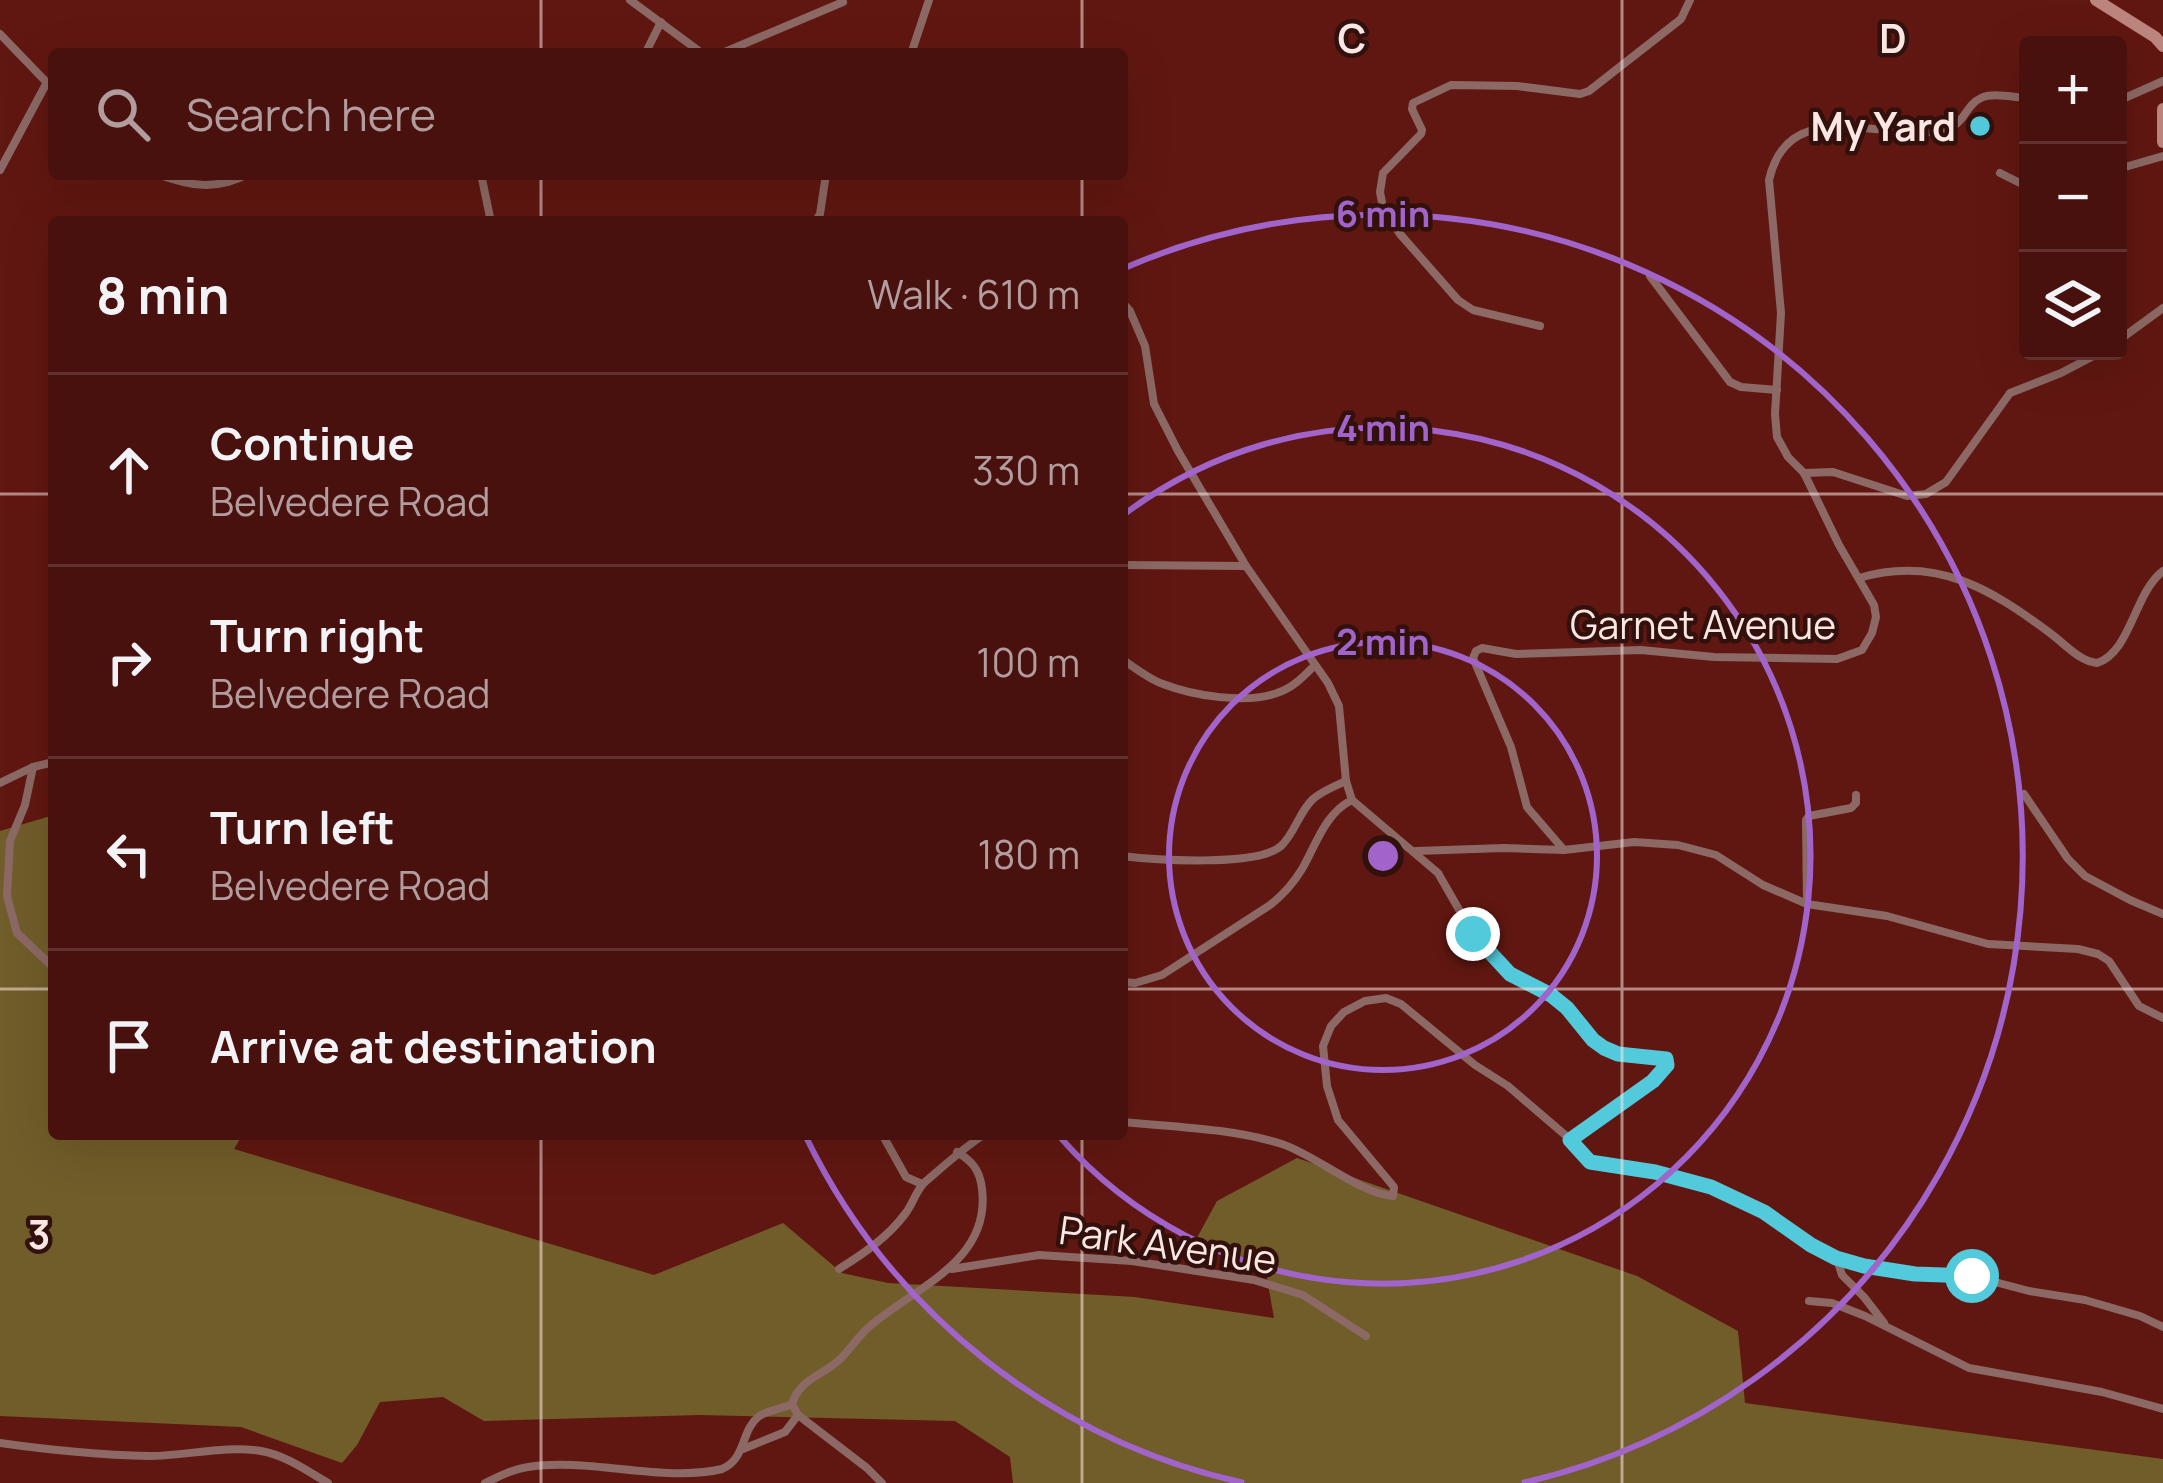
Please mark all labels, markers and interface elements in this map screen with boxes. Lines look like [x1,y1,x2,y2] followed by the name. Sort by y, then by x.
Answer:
[1338,11,1366,65] text: C
[1879,11,1907,65] text: D
[2019,36,2127,360] map controls
[2019,36,2127,144] button: +
[48,48,1128,180] search box
[90,81,156,147] icon: search
[186,83,436,145] text: Search here
[1811,99,1956,153] place label: My Yard
[1967,113,1993,139] marker: My Yard
[2019,144,2127,252] button: −
[1336,189,1430,238] text: 6 min
[2019,252,2127,360] button: layers
[96,260,230,329] text: 8 min
[867,267,1080,321] text: Walk · 610 m
[1336,403,1430,452] text: 4 min
[210,412,415,474] text: Continue
[96,437,162,503] icon: ahead
[972,443,1080,497] text: 330 m
[210,474,490,528] text: Belvedere Road
[1570,597,1836,651] street label: Garnet Avenue
[210,604,424,666] text: Turn right
[1336,617,1430,666] text: 2 min
[96,629,162,695] icon: right
[976,635,1080,689] text: 100 m
[210,666,490,720] text: Belvedere Road
[210,796,395,858] text: Turn left
[96,821,162,887] icon: left
[977,827,1080,881] text: 180 m
[1362,835,1404,877] centre of rings
[210,858,490,912] text: Belvedere Road
[1446,907,1500,961] route end
[96,1013,162,1079] icon: arrive
[210,1015,657,1077] text: Arrive at destination
[1056,1202,1280,1286] street label: Park Avenue
[28,1207,50,1261] text: 3
[1945,1249,1999,1303] route start

